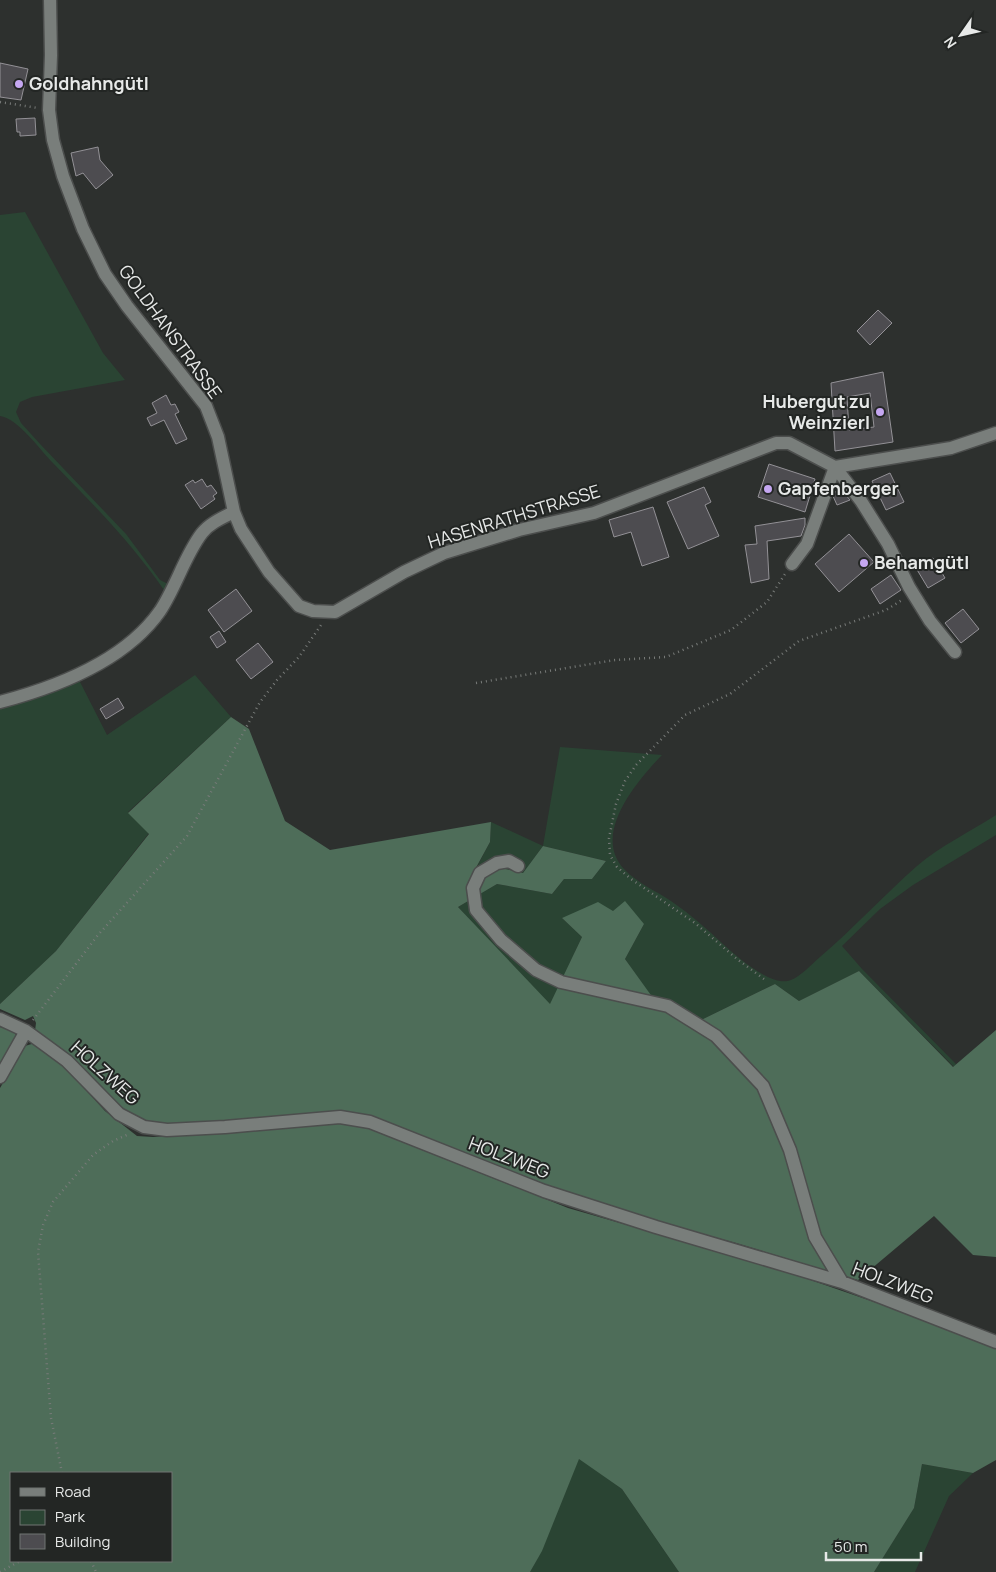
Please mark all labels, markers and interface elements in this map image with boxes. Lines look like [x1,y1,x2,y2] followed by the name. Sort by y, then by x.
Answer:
[936,10,986,60] north arrow
[939,33,960,52] text: N
[29,71,149,95] place label: Goldhahngütl
[13,78,25,90] marker: Goldhahngütl
[114,260,228,403] street label: GOLDHANSTRASSE
[762,389,870,434] place label: Hubergut zu Weinzierl
[874,406,886,418] marker: Hubergut zu Weinzierl
[778,476,899,500] place label: Gapfenberger
[425,478,603,554] street label: HASENRATHSTRASSE
[762,483,774,495] marker: Gapfenberger
[874,550,969,574] place label: Behamgütl
[858,557,870,569] marker: Behamgütl
[66,1035,145,1110] street label: HOLZWEG
[465,1131,554,1184] street label: HOLZWEG
[849,1256,938,1309] street label: HOLZWEG
[10,1472,172,1562] legend
[55,1481,91,1502] text: Road
[55,1506,85,1527] text: Park
[826,1530,921,1562] scale bar
[55,1531,110,1552] text: Building
[834,1536,868,1557] text: 50 m

